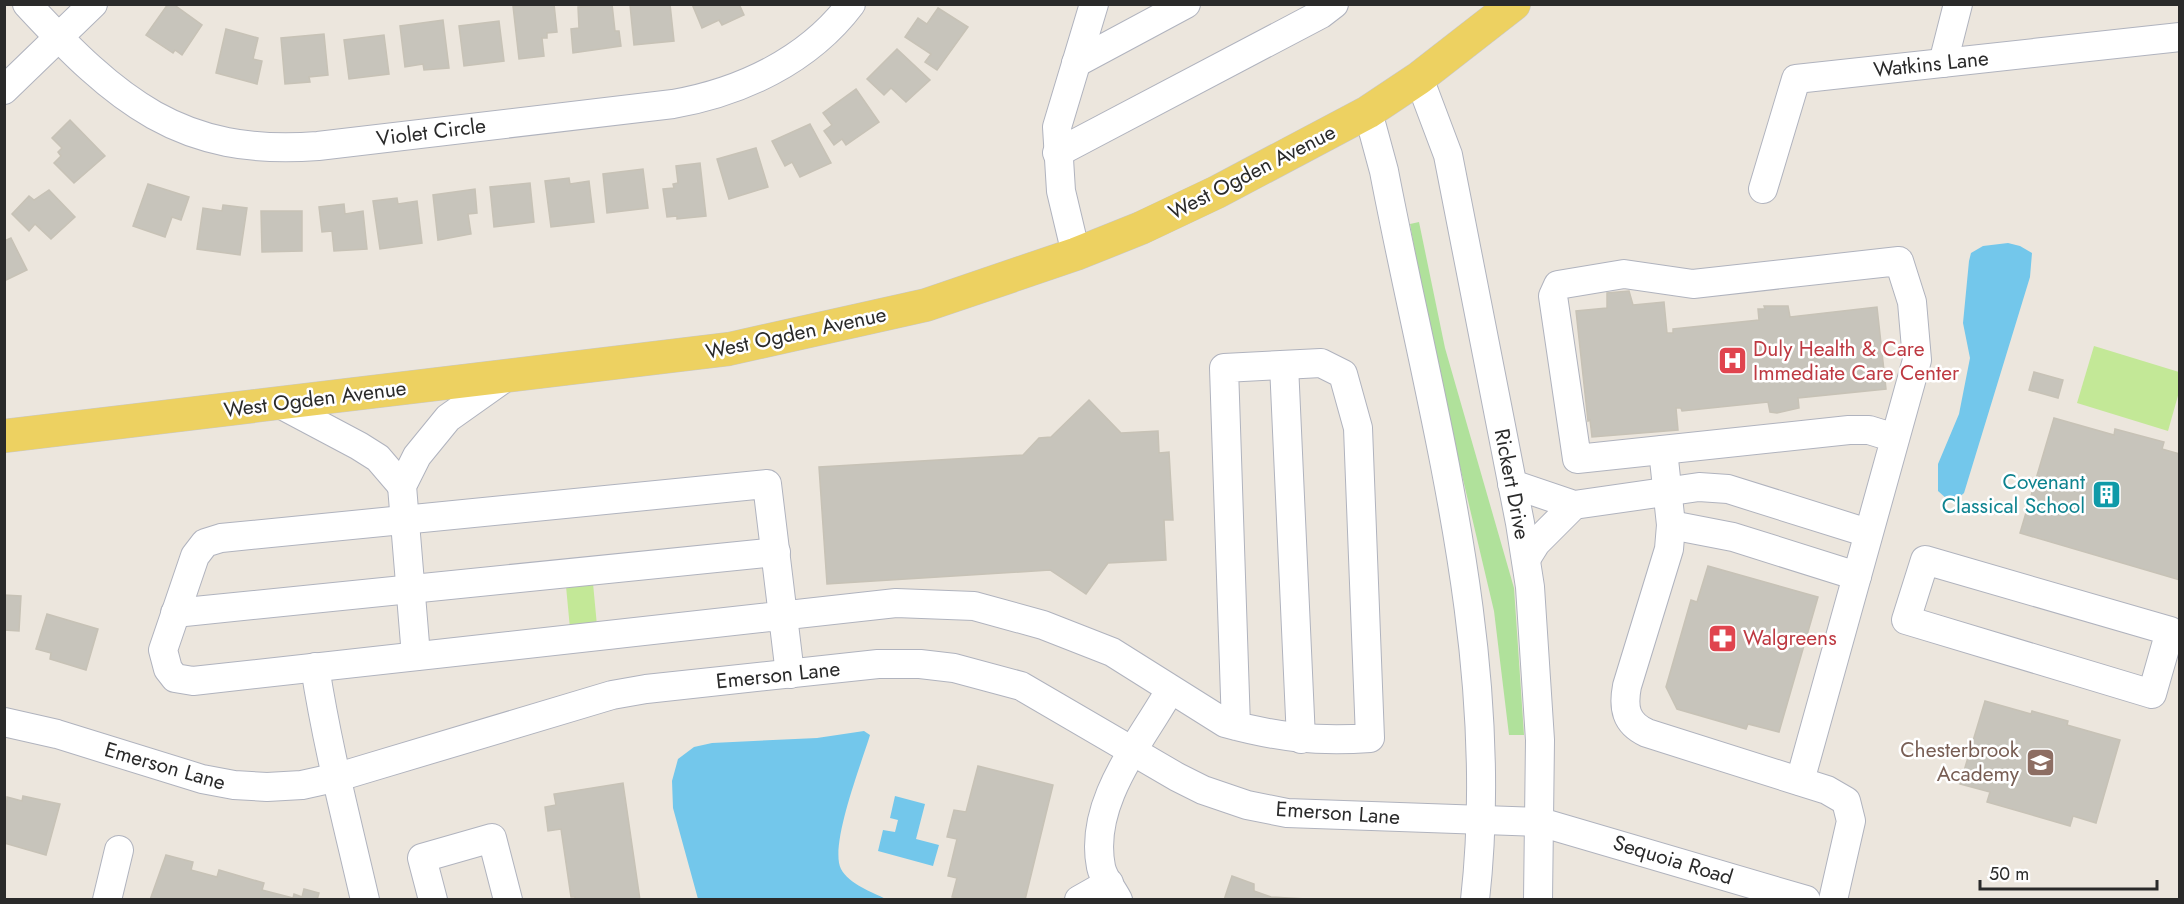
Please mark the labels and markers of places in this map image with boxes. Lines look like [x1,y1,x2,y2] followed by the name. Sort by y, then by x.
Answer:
[1753,334,1960,388] place label: Duly Health & Care Immediate Care Center
[1716,345,1748,377] hospital icon: Duly Health & Care Immediate Care Center
[1942,467,2085,521] place label: Covenant Classical School
[2090,478,2122,510] building icon: Covenant Classical School
[1706,622,1738,654] pharmacy icon: Walgreens
[1743,623,1837,653] place label: Walgreens
[1900,735,2020,789] place label: Chesterbrook Academy
[2024,746,2056,778] school or university icon: Chesterbrook Academy

